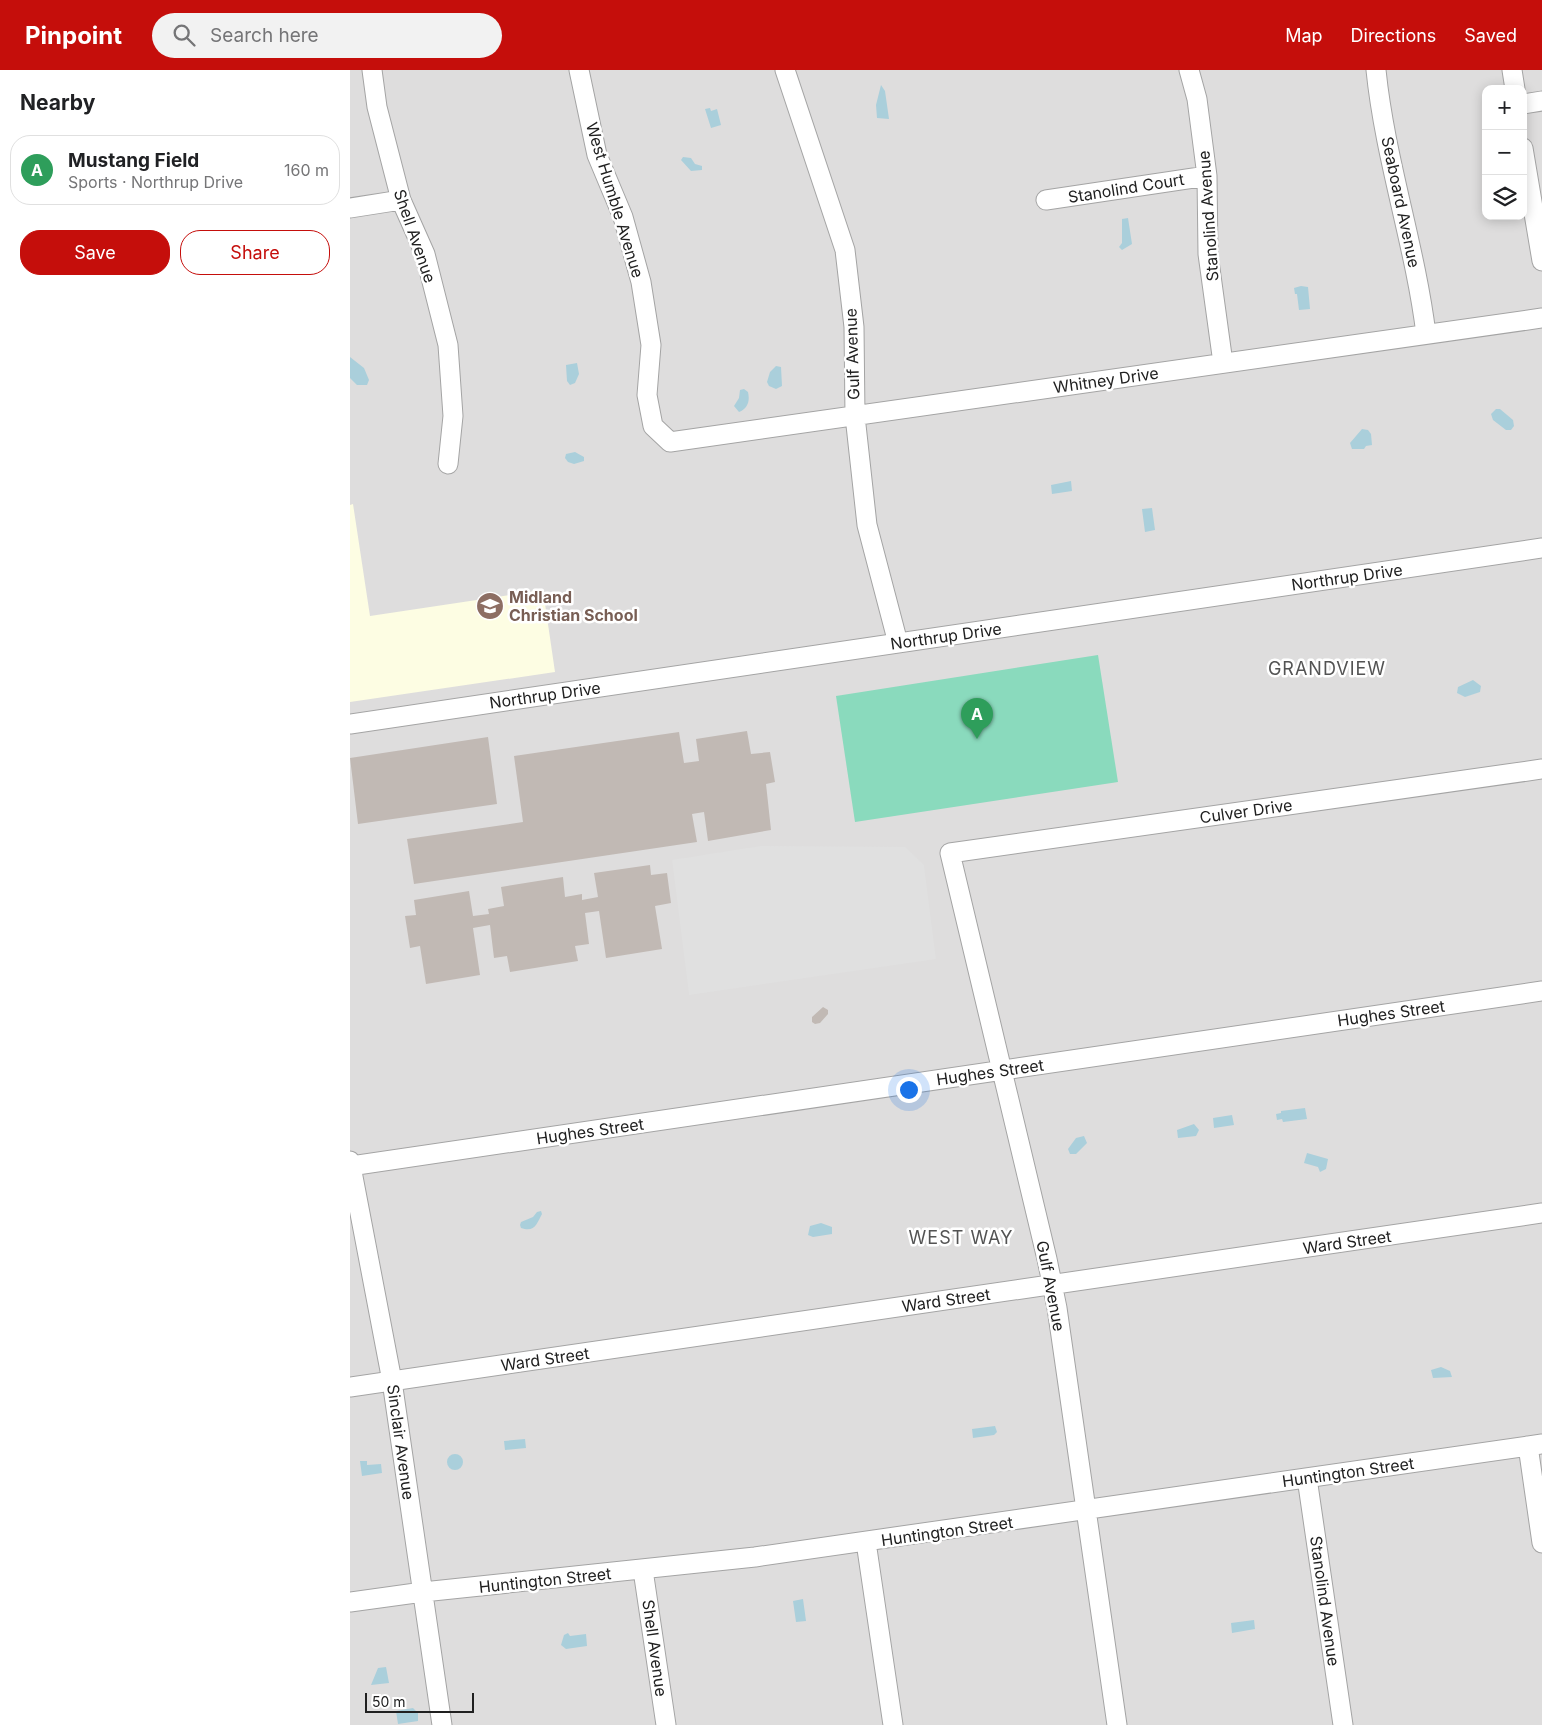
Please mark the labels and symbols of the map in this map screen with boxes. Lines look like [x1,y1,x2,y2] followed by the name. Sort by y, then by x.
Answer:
[582,120,648,280] street label: West Humble Avenue
[1377,135,1425,269] street label: Seaboard Avenue
[1193,150,1223,282] street label: Stanolind Avenue
[1066,169,1186,207] street label: Stanolind Court
[390,187,440,285] street label: Shell Avenue
[840,308,864,400] street label: Gulf Avenue
[1052,363,1160,397] street label: Whitney Drive
[1290,559,1404,595] street label: Northrup Drive
[509,587,638,625] place label: Midland Christian School
[475,591,505,621] school or university icon: Midland Christian School
[889,618,1003,654] street label: Northrup Drive
[1268,658,1386,679] district label: GRANDVIEW
[488,677,602,713] street label: Northrup Drive
[961,698,993,739] pin: A
[1198,795,1294,827] street label: Culver Drive
[1336,996,1446,1030] street label: Hughes Street
[935,1055,1045,1089] street label: Hughes Street
[896,1077,922,1103] your location
[535,1114,645,1148] street label: Hughes Street
[1301,1226,1393,1258] street label: Ward Street
[909,1227,1013,1248] district label: WEST WAY
[1032,1239,1070,1333] street label: Gulf Avenue
[900,1284,992,1316] street label: Ward Street
[499,1343,591,1375] street label: Ward Street
[383,1383,419,1501] street label: Sinclair Avenue
[1281,1453,1415,1491] street label: Huntington Street
[880,1512,1014,1550] street label: Huntington Street
[1306,1535,1344,1667] street label: Stanolind Avenue
[478,1563,612,1597] street label: Huntington Street
[638,1598,672,1698] street label: Shell Avenue
[365,1690,474,1713] scale bar

